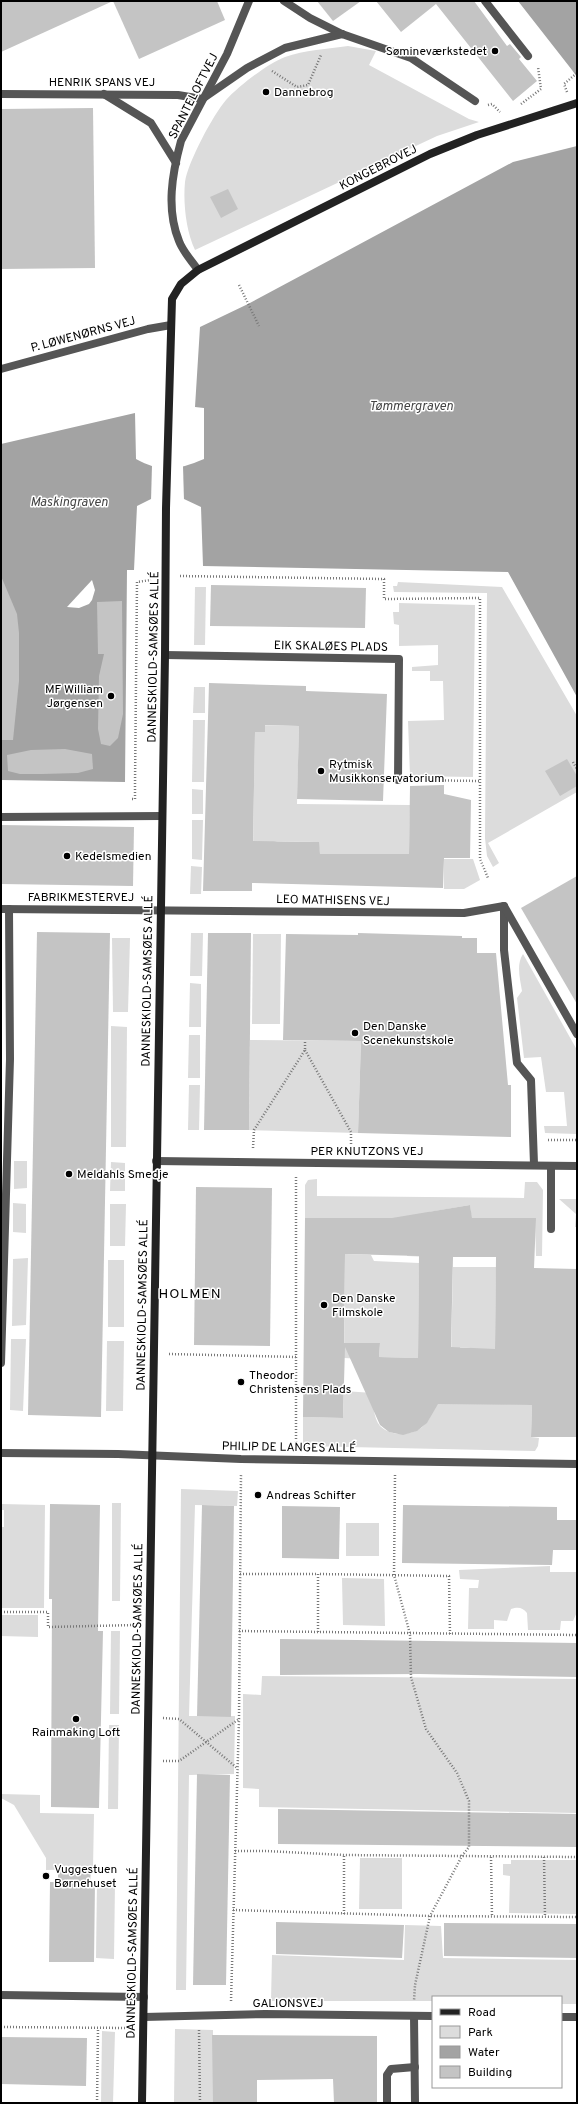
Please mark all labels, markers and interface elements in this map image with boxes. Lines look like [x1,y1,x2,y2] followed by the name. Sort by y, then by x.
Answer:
[386,44,487,60] place label: Sømineværkstedet
[490,46,500,56] marker: Sømineværkstedet
[165,51,222,142] street label: SPANTELOFTVEJ
[49,75,155,91] street label: HENRIK SPANS VEJ
[274,85,333,101] place label: Dannebrog
[261,87,271,97] marker: Dannebrog
[337,141,420,194] street label: KONGEBROVEJ
[29,313,137,357] street label: P. LØWENØRNS VEJ
[369,399,453,415] water label: Tømmergraven
[30,495,108,511] water label: Maskingraven
[145,571,163,743] street label: DANNESKIOLD-SAMSØES ALLÉ
[274,638,388,656] street label: EIK SKALØES PLADS
[45,682,103,712] place label: MF William Jørgensen
[106,691,116,701] marker: MF William Jørgensen
[329,757,444,787] place label: Rytmisk Musikkonservatorium
[316,766,326,776] marker: Rytmisk Musikkonservatorium
[75,849,151,865] place label: Kedelsmedien
[62,851,72,861] marker: Kedelsmedien
[28,890,134,906] street label: FABRIKMESTERVEJ
[276,892,390,910] street label: LEO MATHISENS VEJ
[139,895,157,1067] street label: DANNESKIOLD-SAMSØES ALLÉ
[363,1019,454,1049] place label: Den Danske Scenekunstskole
[350,1028,360,1038] marker: Den Danske Scenekunstskole
[311,1144,423,1160] street label: PER KNUTZONS VEJ
[77,1167,169,1183] place label: Meldahls Smedje
[64,1169,74,1179] marker: Meldahls Smedje
[134,1219,152,1391] street label: DANNESKIOLD-SAMSØES ALLÉ
[158,1286,222,1303] district label: HOLMEN
[332,1291,396,1321] place label: Den Danske Filmskole
[319,1300,329,1310] marker: Den Danske Filmskole
[249,1368,351,1398] place label: Theodor Christensens Plads
[236,1377,246,1387] marker: Theodor Christensens Plads
[222,1439,356,1457] street label: PHILIP DE LANGES ALLÉ
[266,1488,356,1504] place label: Andreas Schifter
[253,1490,263,1500] marker: Andreas Schifter
[129,1543,147,1715] street label: DANNESKIOLD-SAMSØES ALLÉ
[71,1714,81,1724] marker: Rainmaking Loft
[32,1725,120,1741] place label: Rainmaking Loft
[54,1862,117,1892] place label: Vuggestuen Børnehuset
[124,1867,142,2039] street label: DANNESKIOLD-SAMSØES ALLÉ
[41,1871,51,1881] marker: Vuggestuen Børnehuset
[252,1996,324,2012] street label: GALIONSVEJ
[432,1996,562,2088] legend
[468,2005,496,2021] text: Road
[468,2025,493,2041] text: Park
[468,2045,500,2061] text: Water
[468,2065,512,2081] text: Building

